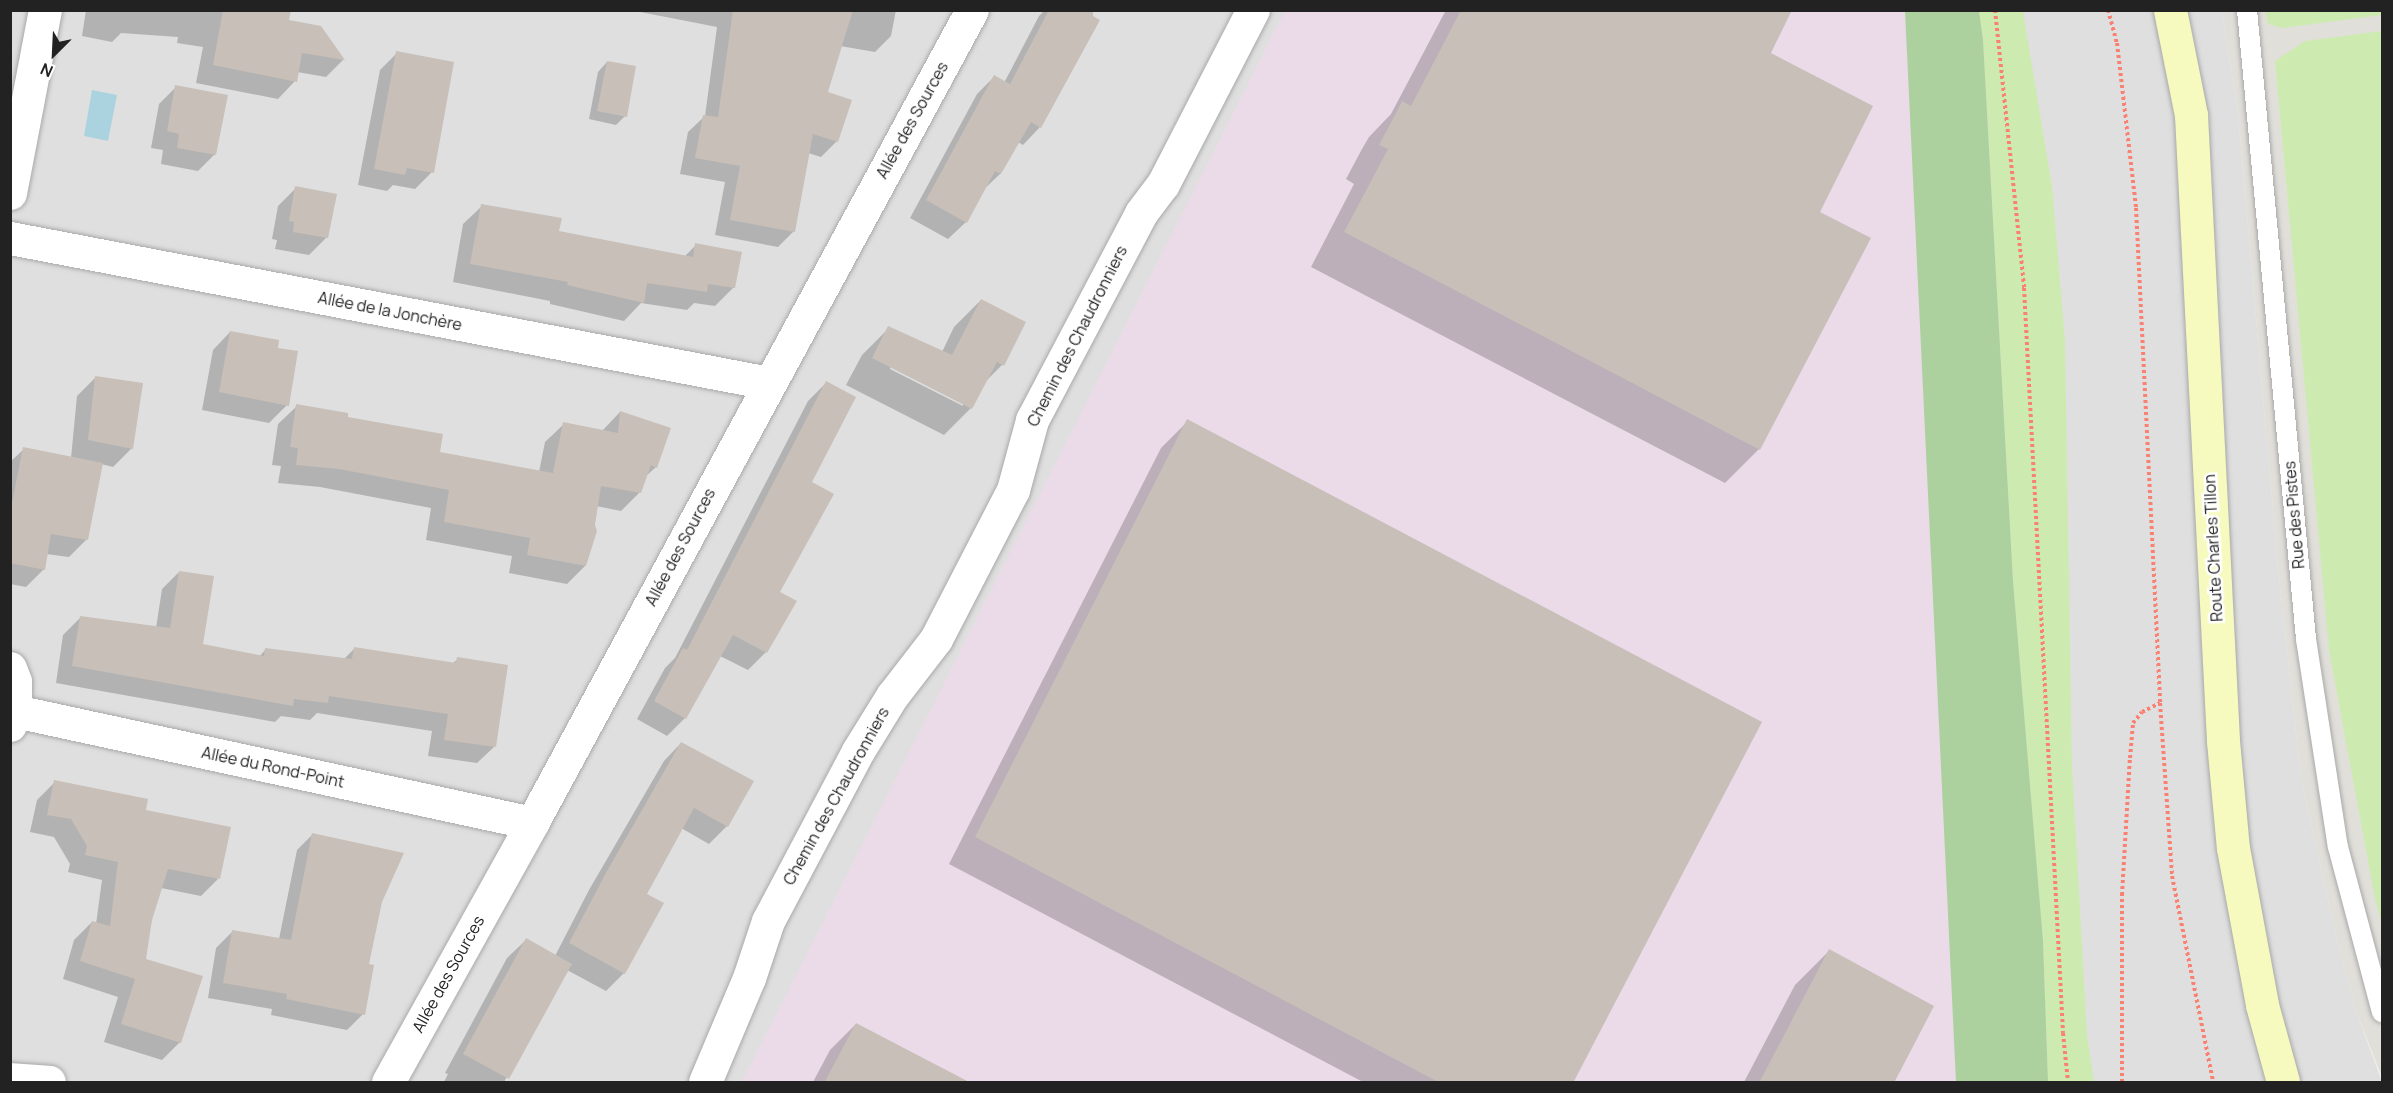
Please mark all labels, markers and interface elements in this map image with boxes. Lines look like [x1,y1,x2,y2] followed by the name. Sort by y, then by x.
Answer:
[24,24,84,84] north arrow
[37,58,56,83] text: N
[872,58,952,182] street label: Allée des Sources
[1023,242,1131,430] street label: Chemin des Chaudronniers
[316,288,464,334] street label: Allée de la Jonchère
[2280,460,2308,570] street label: Rue des Pistes
[2200,474,2226,622] street label: Route Charles Tillon
[641,485,719,609] street label: Allée des Sources
[779,704,893,888] street label: Chemin des Chaudronniers
[200,742,346,792] street label: Allée du Rond-Point
[408,912,488,1036] street label: Allée des Sources

